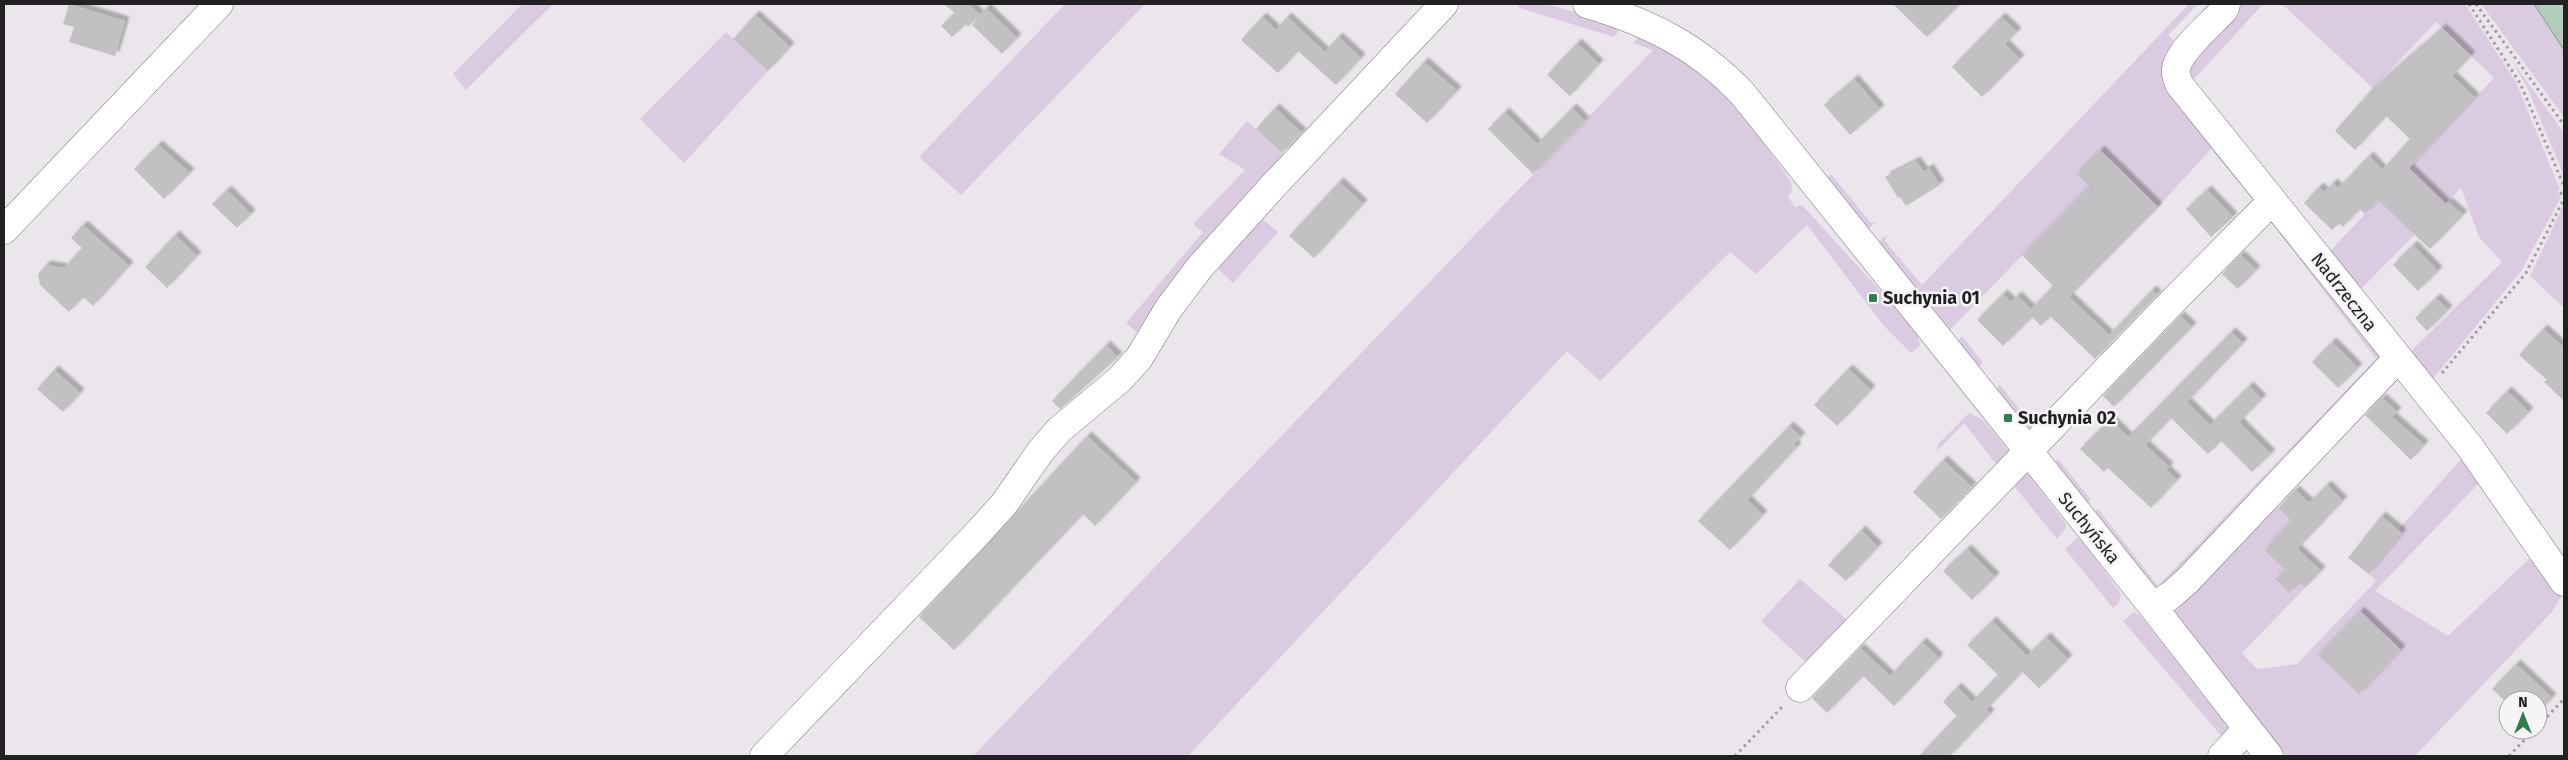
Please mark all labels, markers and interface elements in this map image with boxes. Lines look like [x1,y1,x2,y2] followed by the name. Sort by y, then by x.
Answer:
[2306,248,2382,336] street label: Nadrzeczna
[1883,287,1980,309] place label: Suchynia 01
[1867,292,1879,304] marker: Suchynia 01
[2018,407,2116,429] place label: Suchynia 02
[2002,412,2014,424] marker: Suchynia 02
[2053,488,2125,568] street label: Suchyńska
[2498,690,2548,740] north arrow
[2518,694,2528,711] text: N

